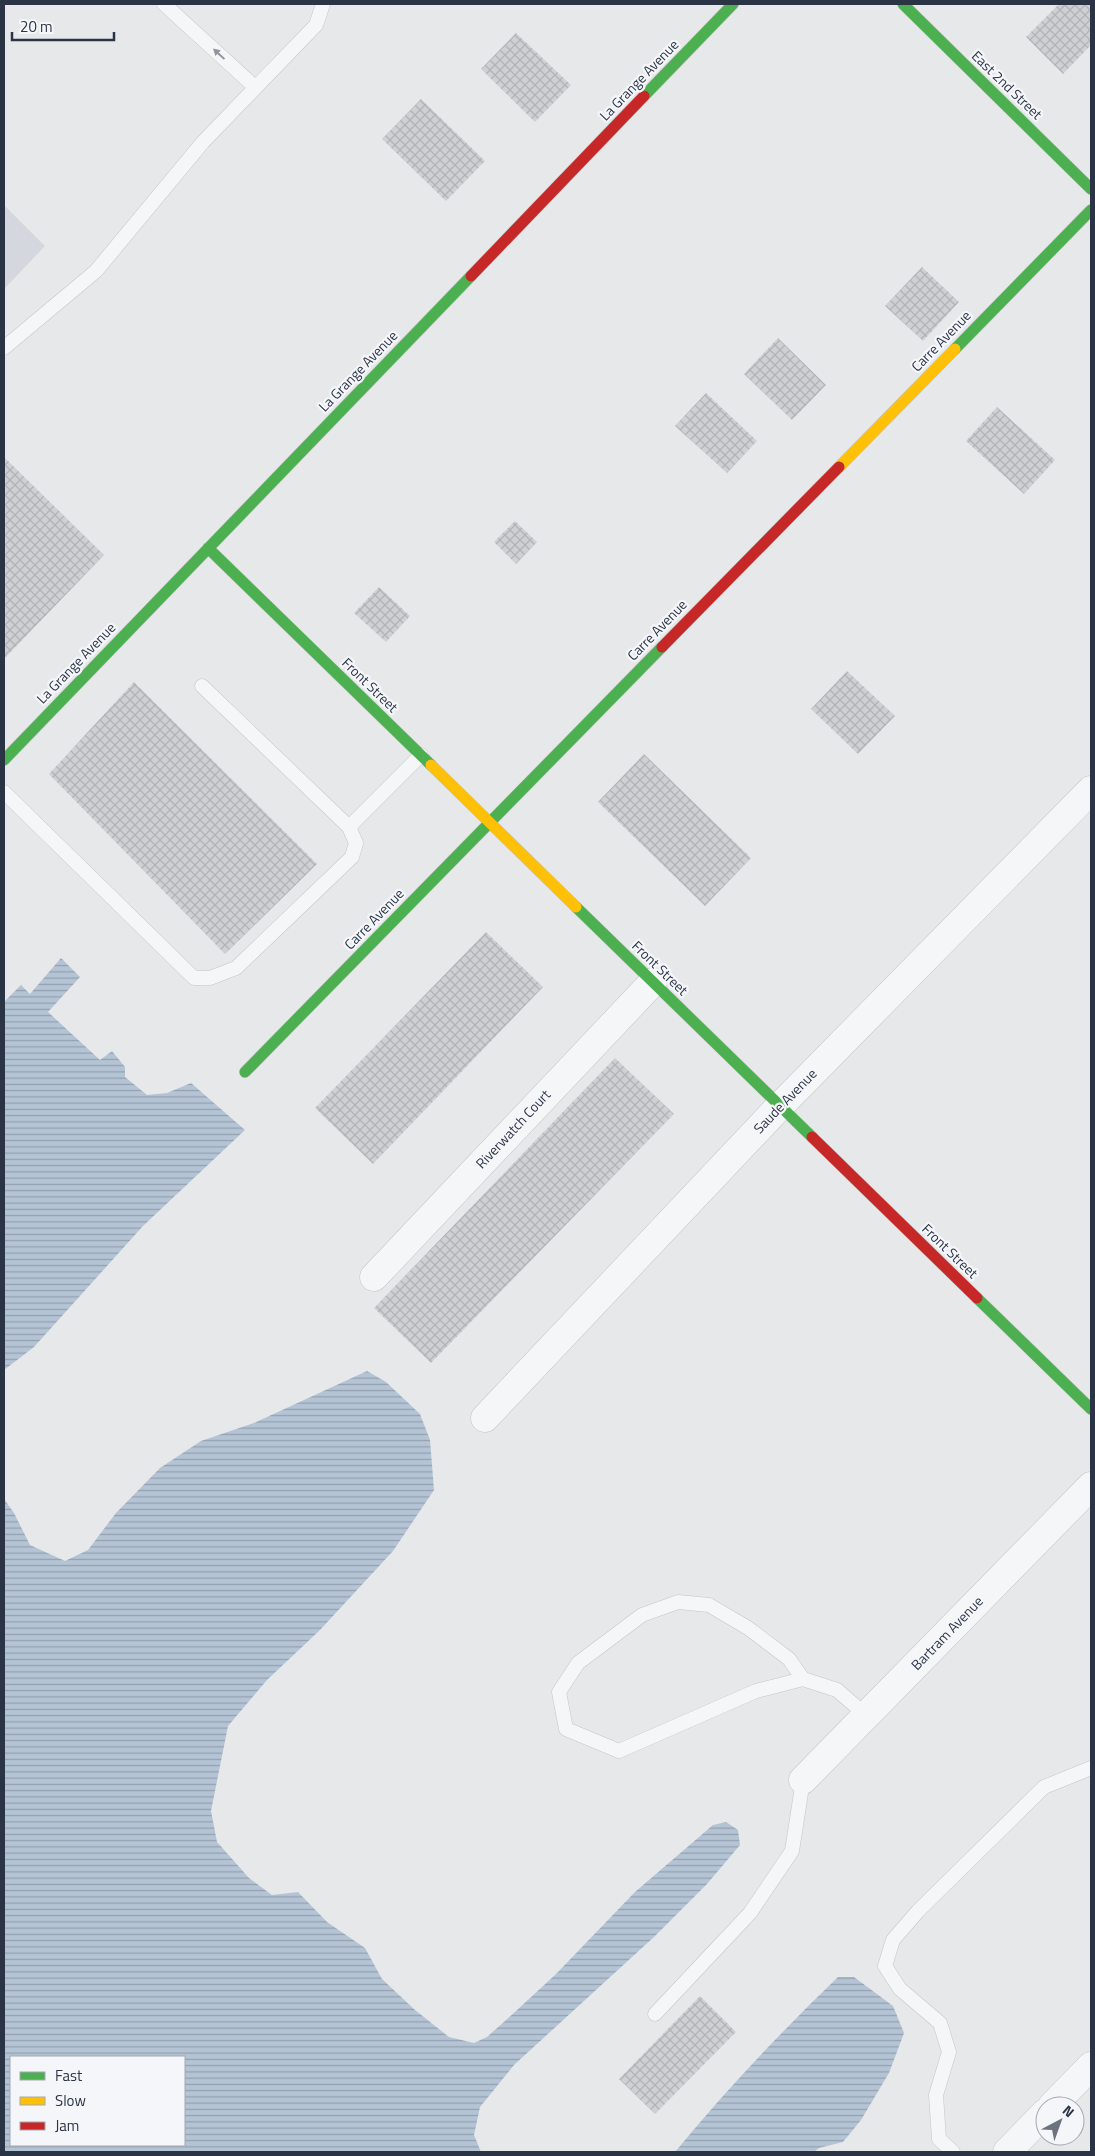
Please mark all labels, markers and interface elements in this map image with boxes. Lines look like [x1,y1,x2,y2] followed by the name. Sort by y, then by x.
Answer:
[12,10,115,42] scale bar
[20,15,53,38] text: 20 m
[594,34,683,125] street label: La Grange Avenue
[967,45,1048,124] street label: East 2nd Street
[213,48,225,60] one-way arrow
[906,305,975,376] street label: Carre Avenue
[313,325,402,416] street label: La Grange Avenue
[622,594,691,665] street label: Carre Avenue
[31,617,120,708] street label: La Grange Avenue
[338,653,403,717] street label: Front Street
[339,883,408,954] street label: Carre Avenue
[628,936,693,1000] street label: Front Street
[748,1063,821,1138] street label: Saude Avenue
[470,1084,555,1173] street label: Riverwatch Court
[918,1219,983,1283] street label: Front Street
[906,1591,987,1674] street label: Bartram Avenue
[10,2056,185,2146] legend
[55,2064,83,2087] text: Fast
[55,2089,86,2112] text: Slow
[1035,2096,1085,2146] north arrow
[1058,2100,1079,2122] text: N
[55,2114,79,2137] text: Jam

